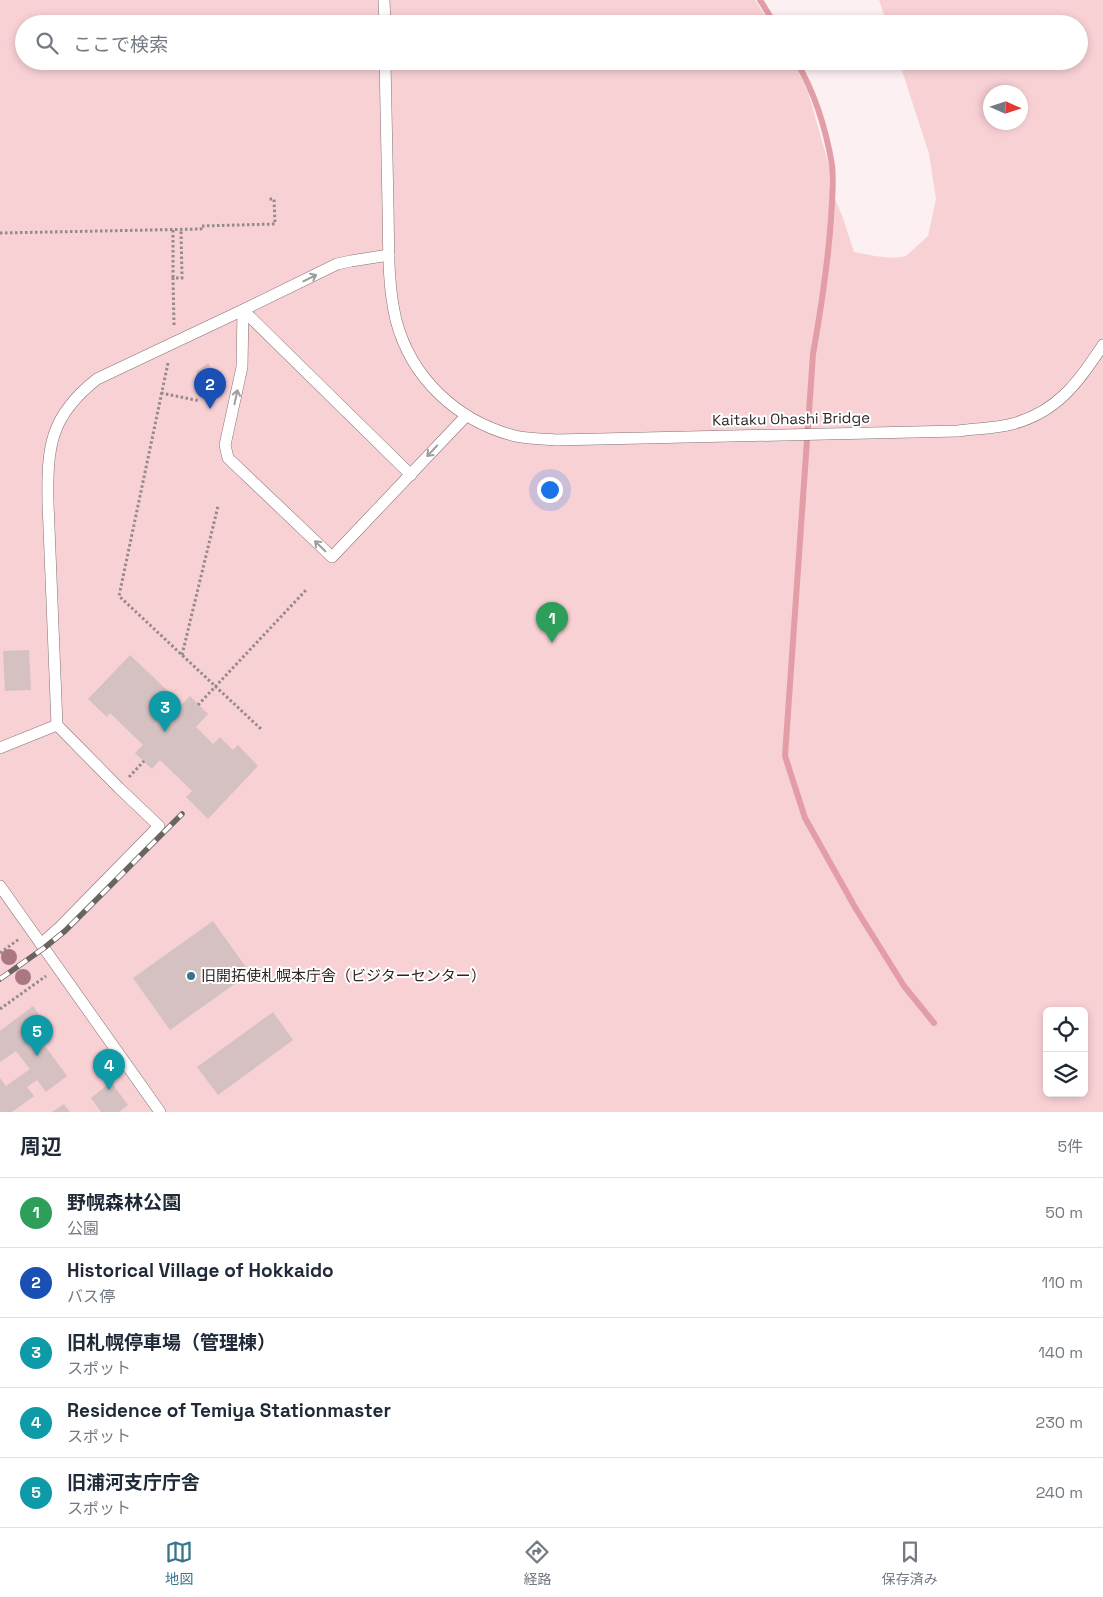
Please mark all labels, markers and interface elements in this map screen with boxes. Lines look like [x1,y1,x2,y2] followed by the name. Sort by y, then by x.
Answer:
[15,15,1088,70] search box
[33,29,61,57] icon: search
[73,32,168,57] text: ここで検索
[983,85,1028,130] north arrow
[302,272,317,282] one-way arrow
[194,368,226,409] pin: 2
[232,390,241,406] one-way arrow
[712,408,870,429] street label: Kaitaku Ohashi Bridge
[427,445,438,458] one-way arrow
[537,477,563,503] your location
[314,540,326,552] one-way arrow
[536,602,568,643] pin: 1
[149,691,181,732] pin: 3
[201,966,486,985] place label: 旧開拓使札幌本庁舎（ビジターセンター）
[185,970,197,982] marker: 旧開拓使札幌本庁舎（ビジターセンター）
[1043,1007,1088,1097] map controls
[1043,1007,1088,1052] button: locate
[21,1015,53,1056] pin: 5
[93,1049,125,1090] pin: 4
[1043,1052,1088,1097] button: layers
[20,1133,62,1160] text: 周辺
[1057,1136,1083,1157] text: 5件
[67,1190,181,1215] text: 野幌森林公園
[32,1202,40,1223] text: 1
[1045,1202,1083,1223] text: 50 m
[67,1218,99,1239] text: 公園
[67,1258,334,1283] text: Historical Village of Hokkaido
[31,1272,41,1293] text: 2
[1041,1272,1083,1293] text: 110 m
[67,1286,115,1307] text: バス停
[67,1330,276,1355] text: 旧札幌停車場（管理棟）
[31,1342,41,1363] text: 3
[1038,1342,1083,1363] text: 140 m
[67,1358,131,1379] text: スポット
[67,1398,391,1423] text: Residence of Temiya Stationmaster
[31,1412,41,1433] text: 4
[1036,1412,1083,1433] text: 230 m
[67,1426,131,1447] text: スポット
[67,1470,200,1495] text: 旧浦河支庁庁舎
[31,1482,41,1503] text: 5
[1036,1482,1083,1503] text: 240 m
[67,1498,131,1519] text: スポット
[165,1538,193,1588] tab: 地図
[523,1538,551,1588] tab: 経路
[882,1538,938,1588] tab: 保存済み

